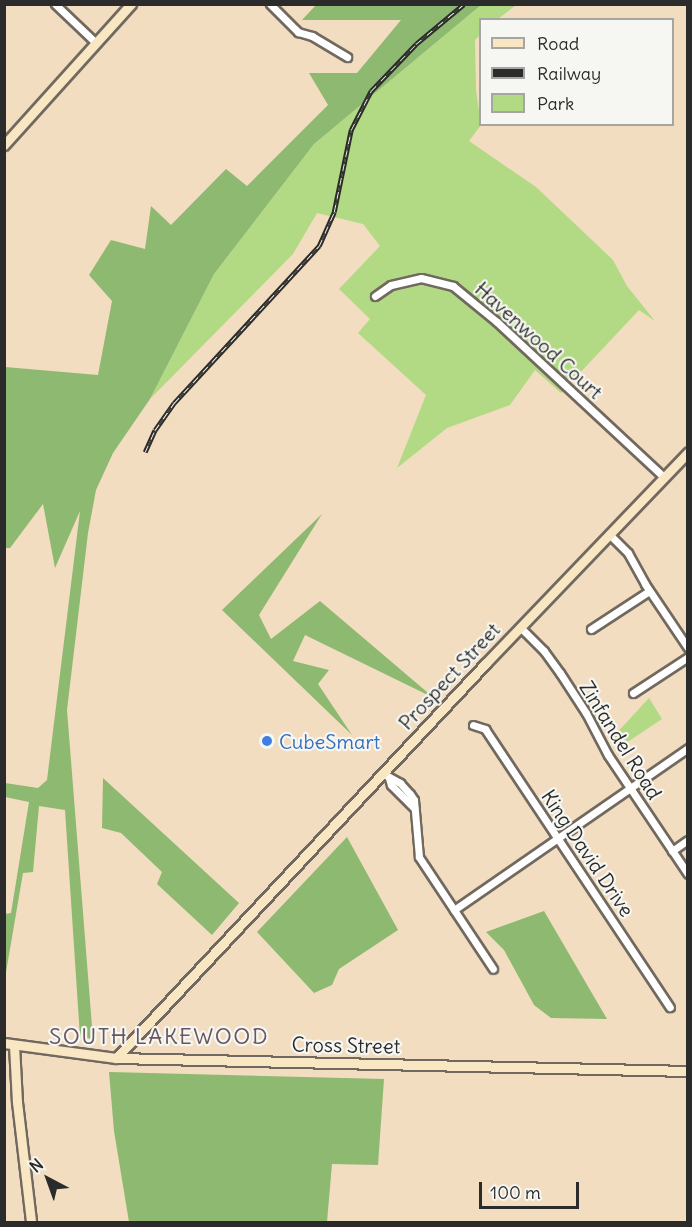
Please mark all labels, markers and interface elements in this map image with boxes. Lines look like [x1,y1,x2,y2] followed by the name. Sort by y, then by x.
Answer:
[479,18,674,126] legend
[537,32,579,55] text: Road
[537,62,601,85] text: Railway
[537,92,574,115] text: Park
[470,276,608,404] street label: Havenwood Court
[393,618,505,734] street label: Prospect Street
[575,676,667,804] street label: Zinfandel Road
[279,729,380,753] place label: CubeSmart
[260,734,274,748] marker: CubeSmart
[537,785,639,921] street label: King David Drive
[49,1024,269,1050] district label: SOUTH LAKEWOOD
[291,1032,401,1058] street label: Cross Street
[18,1149,78,1209] north arrow
[25,1154,47,1177] text: N
[482,1170,582,1208] scale bar
[490,1181,541,1204] text: 100 m

